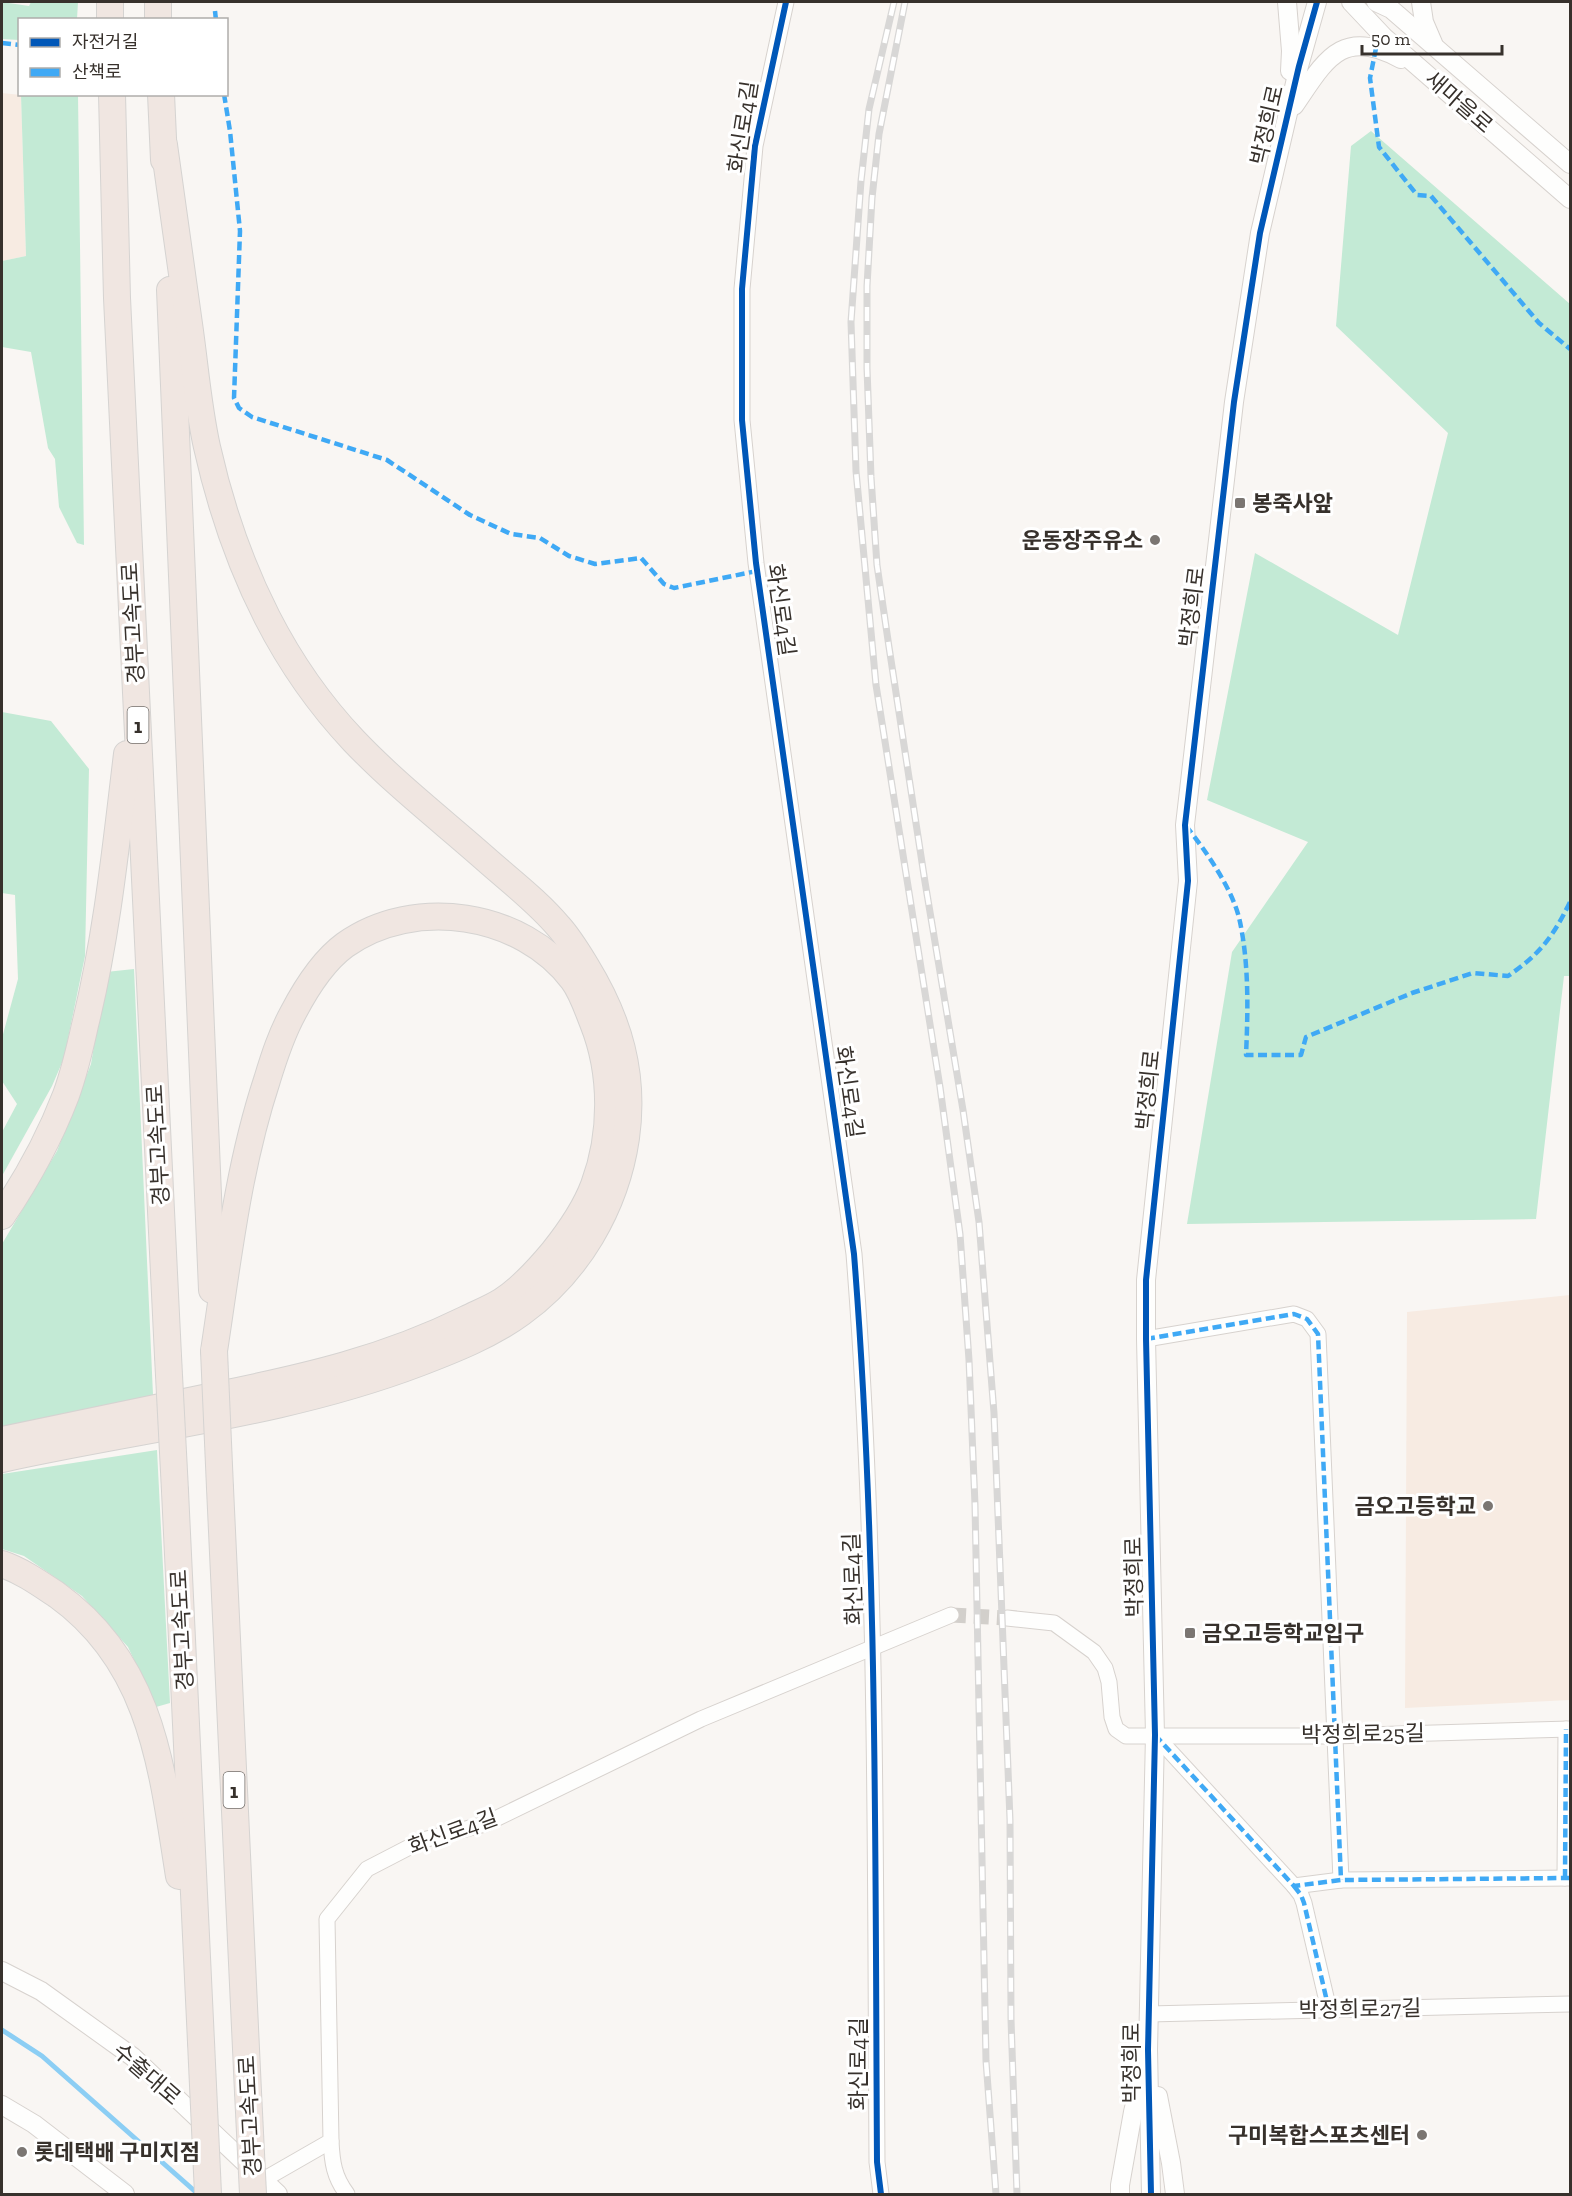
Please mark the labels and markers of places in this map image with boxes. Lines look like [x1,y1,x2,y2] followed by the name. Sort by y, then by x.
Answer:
[1252,490,1333,517] place label: 봉죽사앞
[1233,496,1247,510] marker: 봉죽사앞
[1022,527,1143,554] place label: 운동장주유소
[1148,533,1162,547] marker: 운동장주유소
[1355,1493,1476,1520] place label: 금오고등학교
[1481,1499,1495,1513] marker: 금오고등학교
[1202,1620,1364,1647] place label: 금오고등학교입구
[1183,1626,1197,1640] marker: 금오고등학교입구
[1228,2122,1410,2149] place label: 구미복합스포츠센터
[1415,2128,1429,2142] marker: 구미복합스포츠센터
[34,2139,200,2166] place label: 롯데택배 구미지점
[15,2145,29,2159] marker: 롯데택배 구미지점

